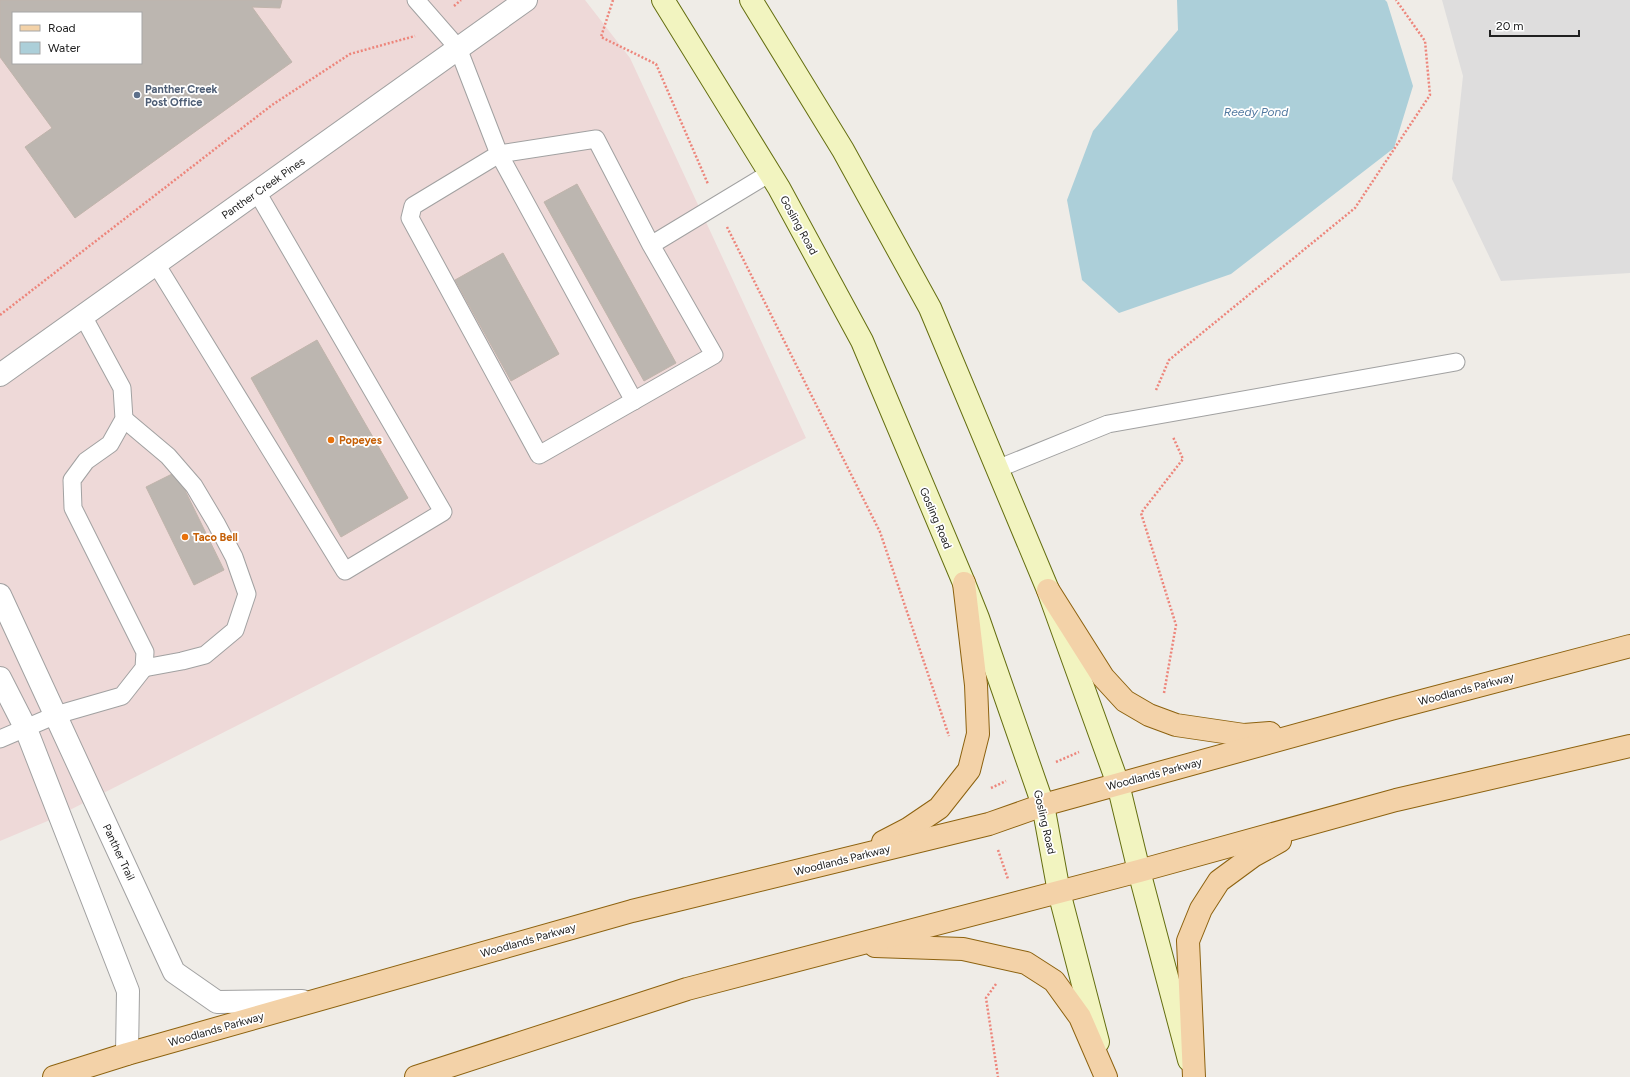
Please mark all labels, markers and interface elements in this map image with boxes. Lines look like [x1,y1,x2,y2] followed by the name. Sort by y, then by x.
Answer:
[12,12,142,64] legend
[1490,12,1579,38] scale bar
[1496,19,1524,33] text: 20 m
[48,21,76,35] text: Road
[48,41,80,55] text: Water
[145,83,218,109] place label: Panther Creek Post Office
[132,90,142,100] marker: Panther Creek Post Office
[1224,105,1289,119] water label: Reedy Pond
[219,155,307,222] street label: Panther Creek Pines
[777,193,820,257] street label: Gosling Road
[339,434,382,447] place label: Popeyes
[326,435,336,445] marker: Popeyes
[917,486,954,551] street label: Gosling Road
[193,531,238,544] place label: Taco Bell
[180,532,190,542] marker: Taco Bell
[1417,670,1516,709] street label: Woodlands Parkway
[1105,755,1204,794] street label: Woodlands Parkway
[1031,789,1058,855] street label: Gosling Road
[100,822,137,882] street label: Panther Trail
[793,842,892,879] street label: Woodlands Parkway
[479,921,577,960] street label: Woodlands Parkway
[167,1010,265,1049] street label: Woodlands Parkway

